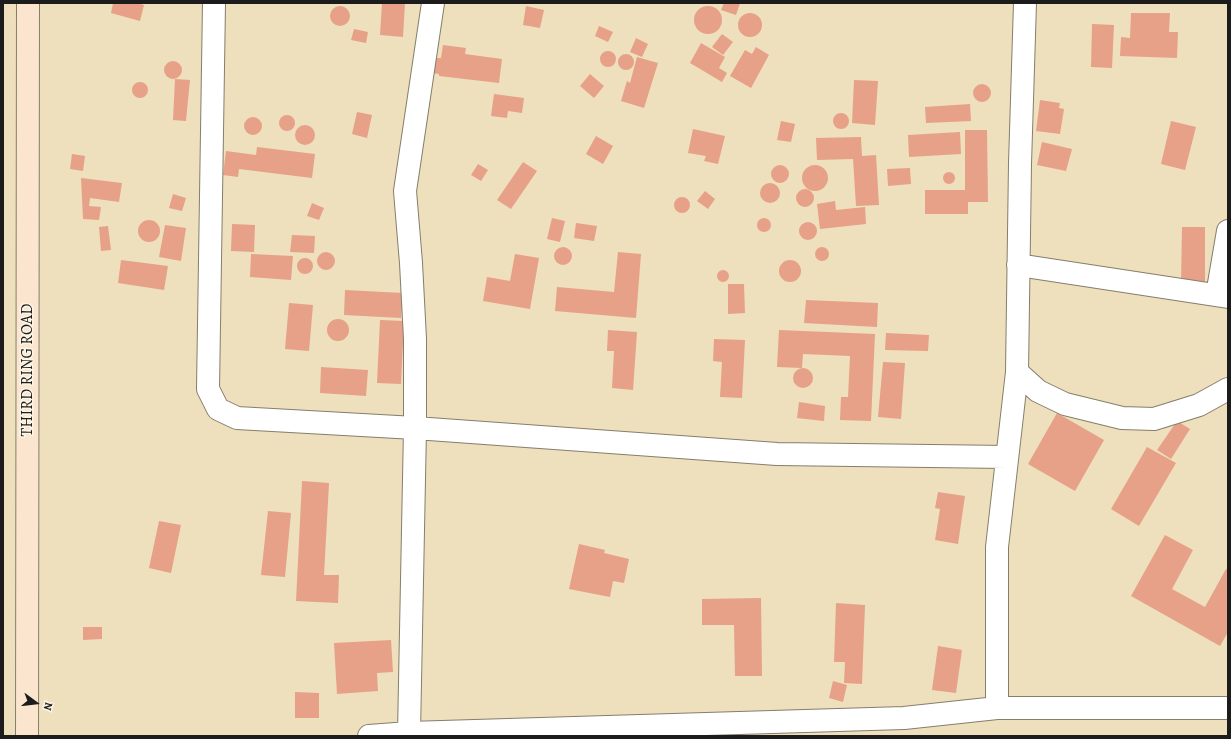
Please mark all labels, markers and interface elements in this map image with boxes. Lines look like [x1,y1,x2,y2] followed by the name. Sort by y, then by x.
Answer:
[18,304,38,436] street label: THIRD RING ROAD
[16,683,56,723] north arrow
[40,700,56,712] text: N

